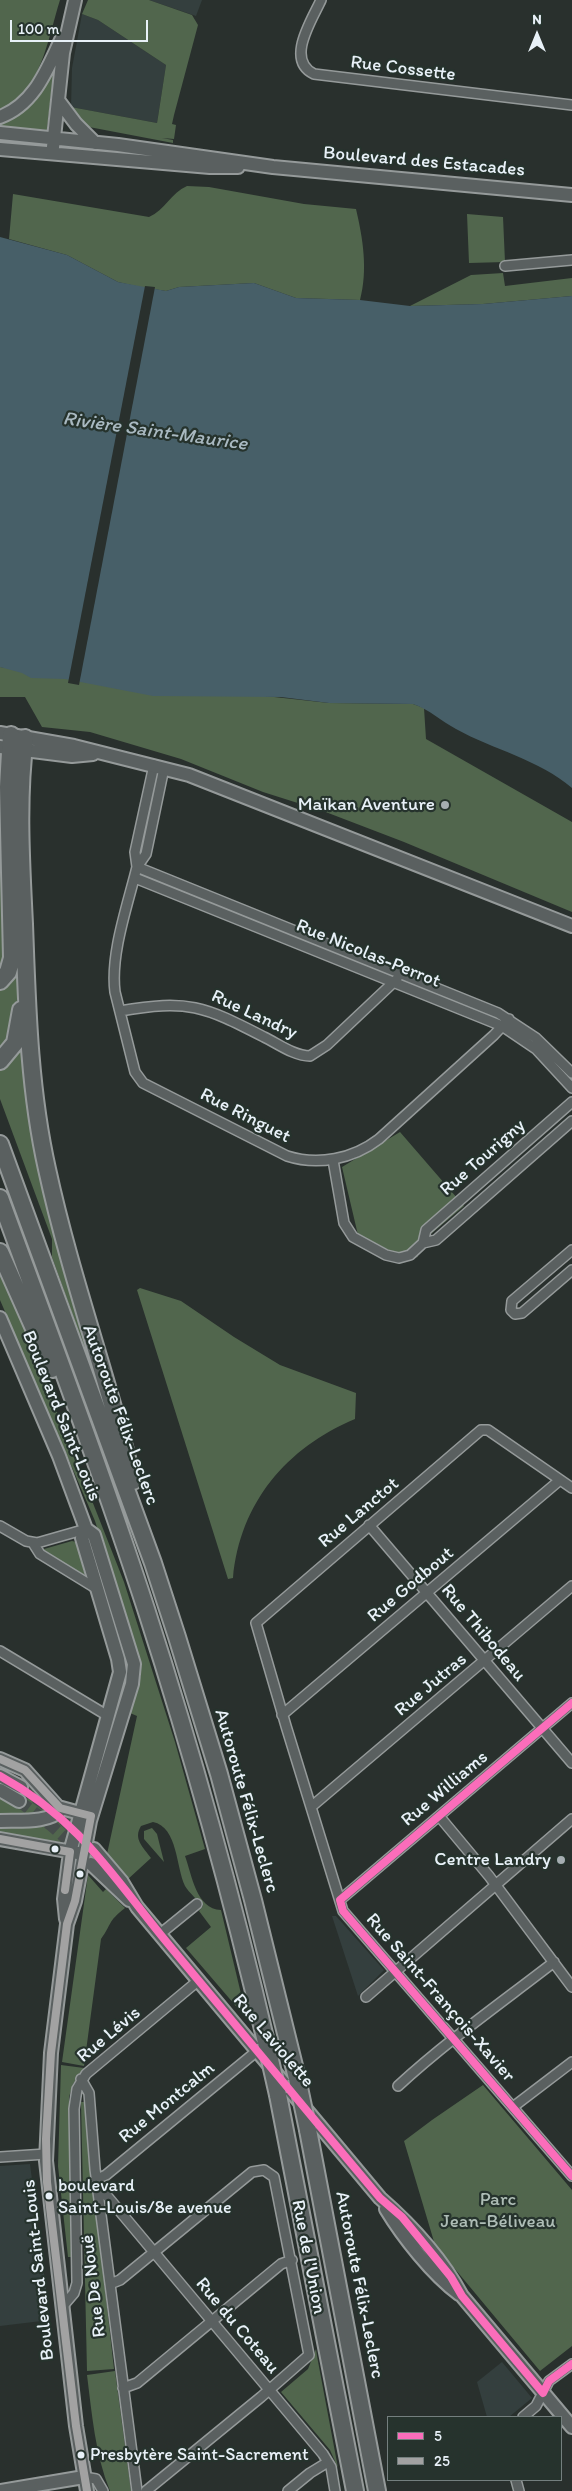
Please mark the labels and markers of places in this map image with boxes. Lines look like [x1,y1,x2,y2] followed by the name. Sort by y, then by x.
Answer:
[298,794,435,816] place label: Maïkan Aventure
[439,799,451,811] marker: Maïkan Aventure
[50,1844,60,1854] unlabelled marker
[434,1849,551,1871] place label: Centre Landry
[555,1854,567,1866] marker: Centre Landry
[75,1869,85,1879] unlabelled marker
[58,2175,232,2218] place label: boulevard Saint-Louis/8e avenue
[44,2191,54,2201] marker: boulevard Saint-Louis/8e avenue
[90,2444,309,2466] place label: Presbytère Saint-Sacrement
[76,2450,86,2460] marker: Presbytère Saint-Sacrement

